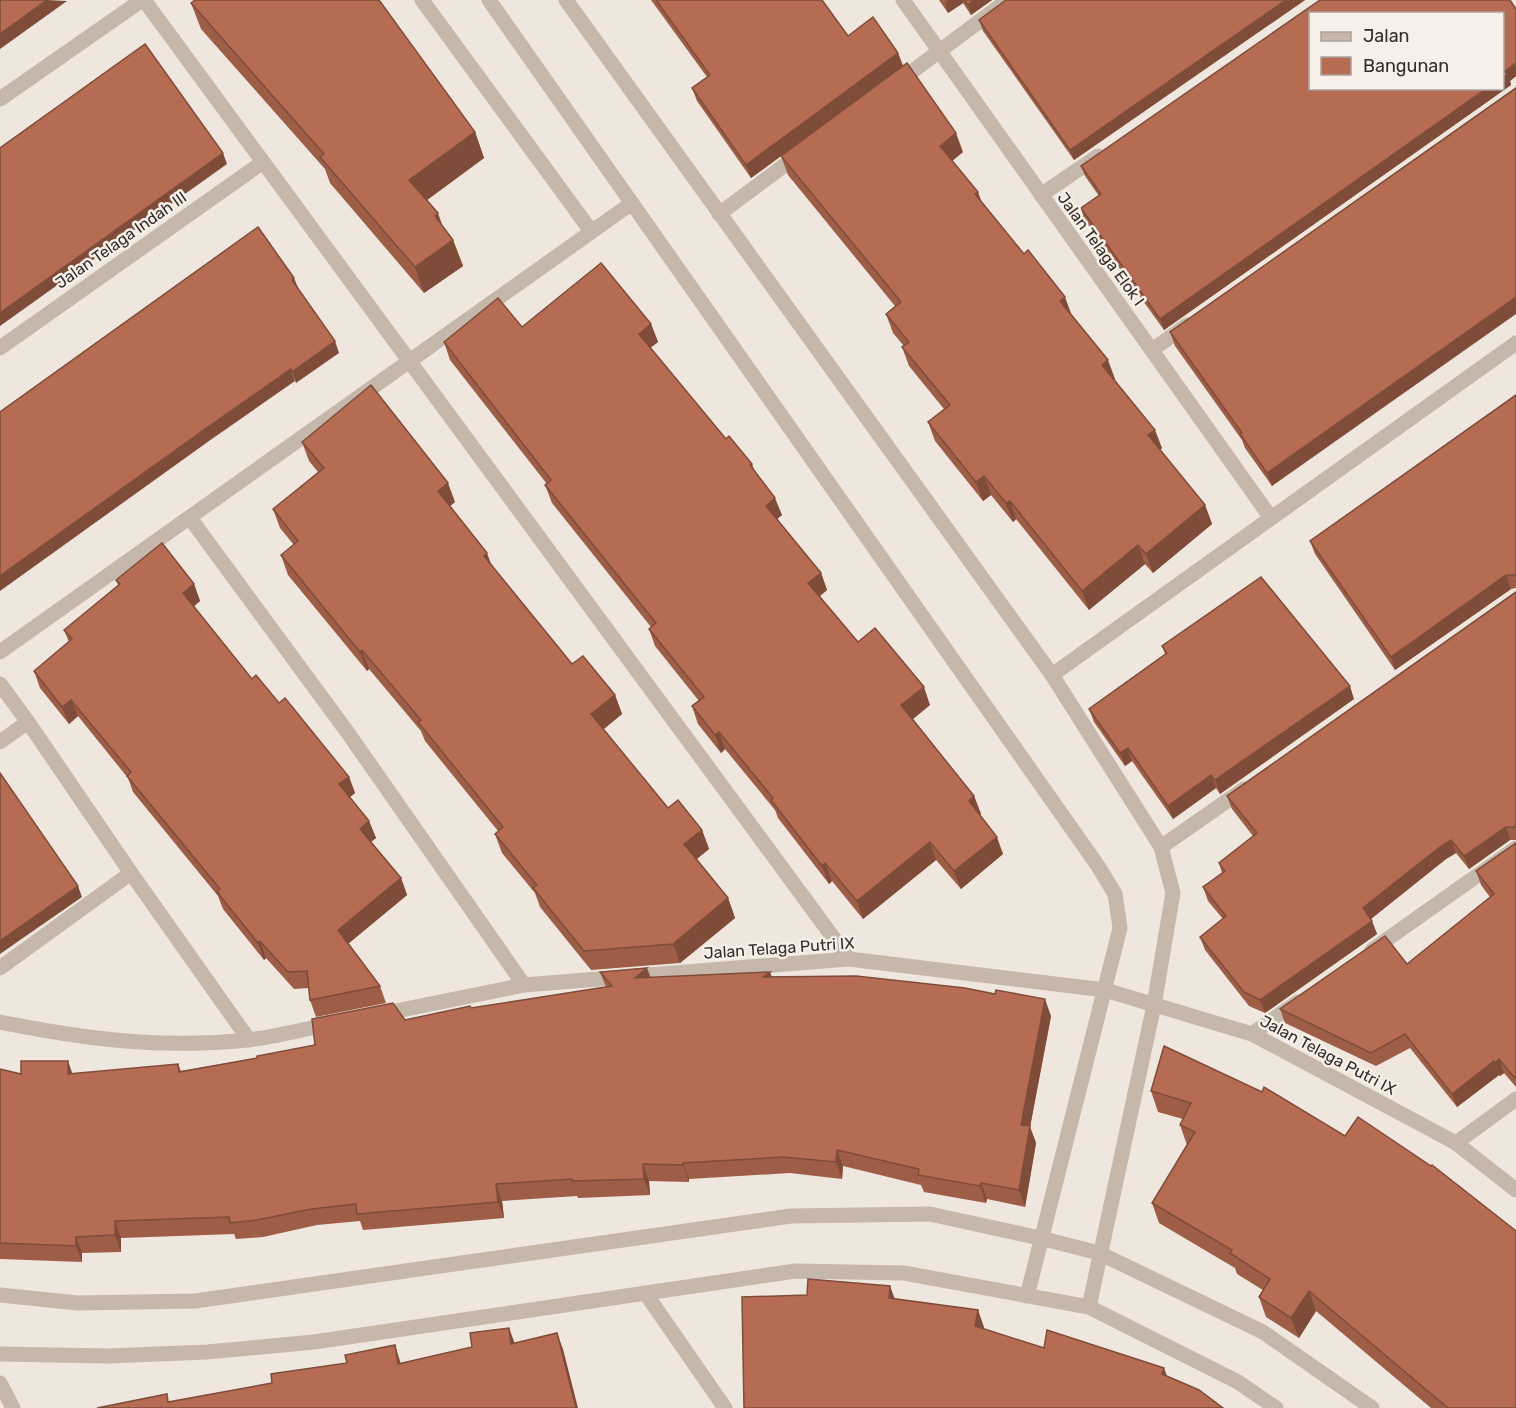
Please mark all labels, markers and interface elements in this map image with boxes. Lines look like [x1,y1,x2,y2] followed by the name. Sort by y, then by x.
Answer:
[1309,12,1504,90] legend
[1363,25,1410,47] text: Jalan
[1363,55,1449,77] text: Bangunan
[52,188,190,292] street label: Jalan Telaga Indah III
[1053,189,1149,309] street label: Jalan Telaga Elok I
[703,933,855,963] street label: Jalan Telaga Putri IX
[1257,1011,1399,1099] street label: Jalan Telaga Putri IX

